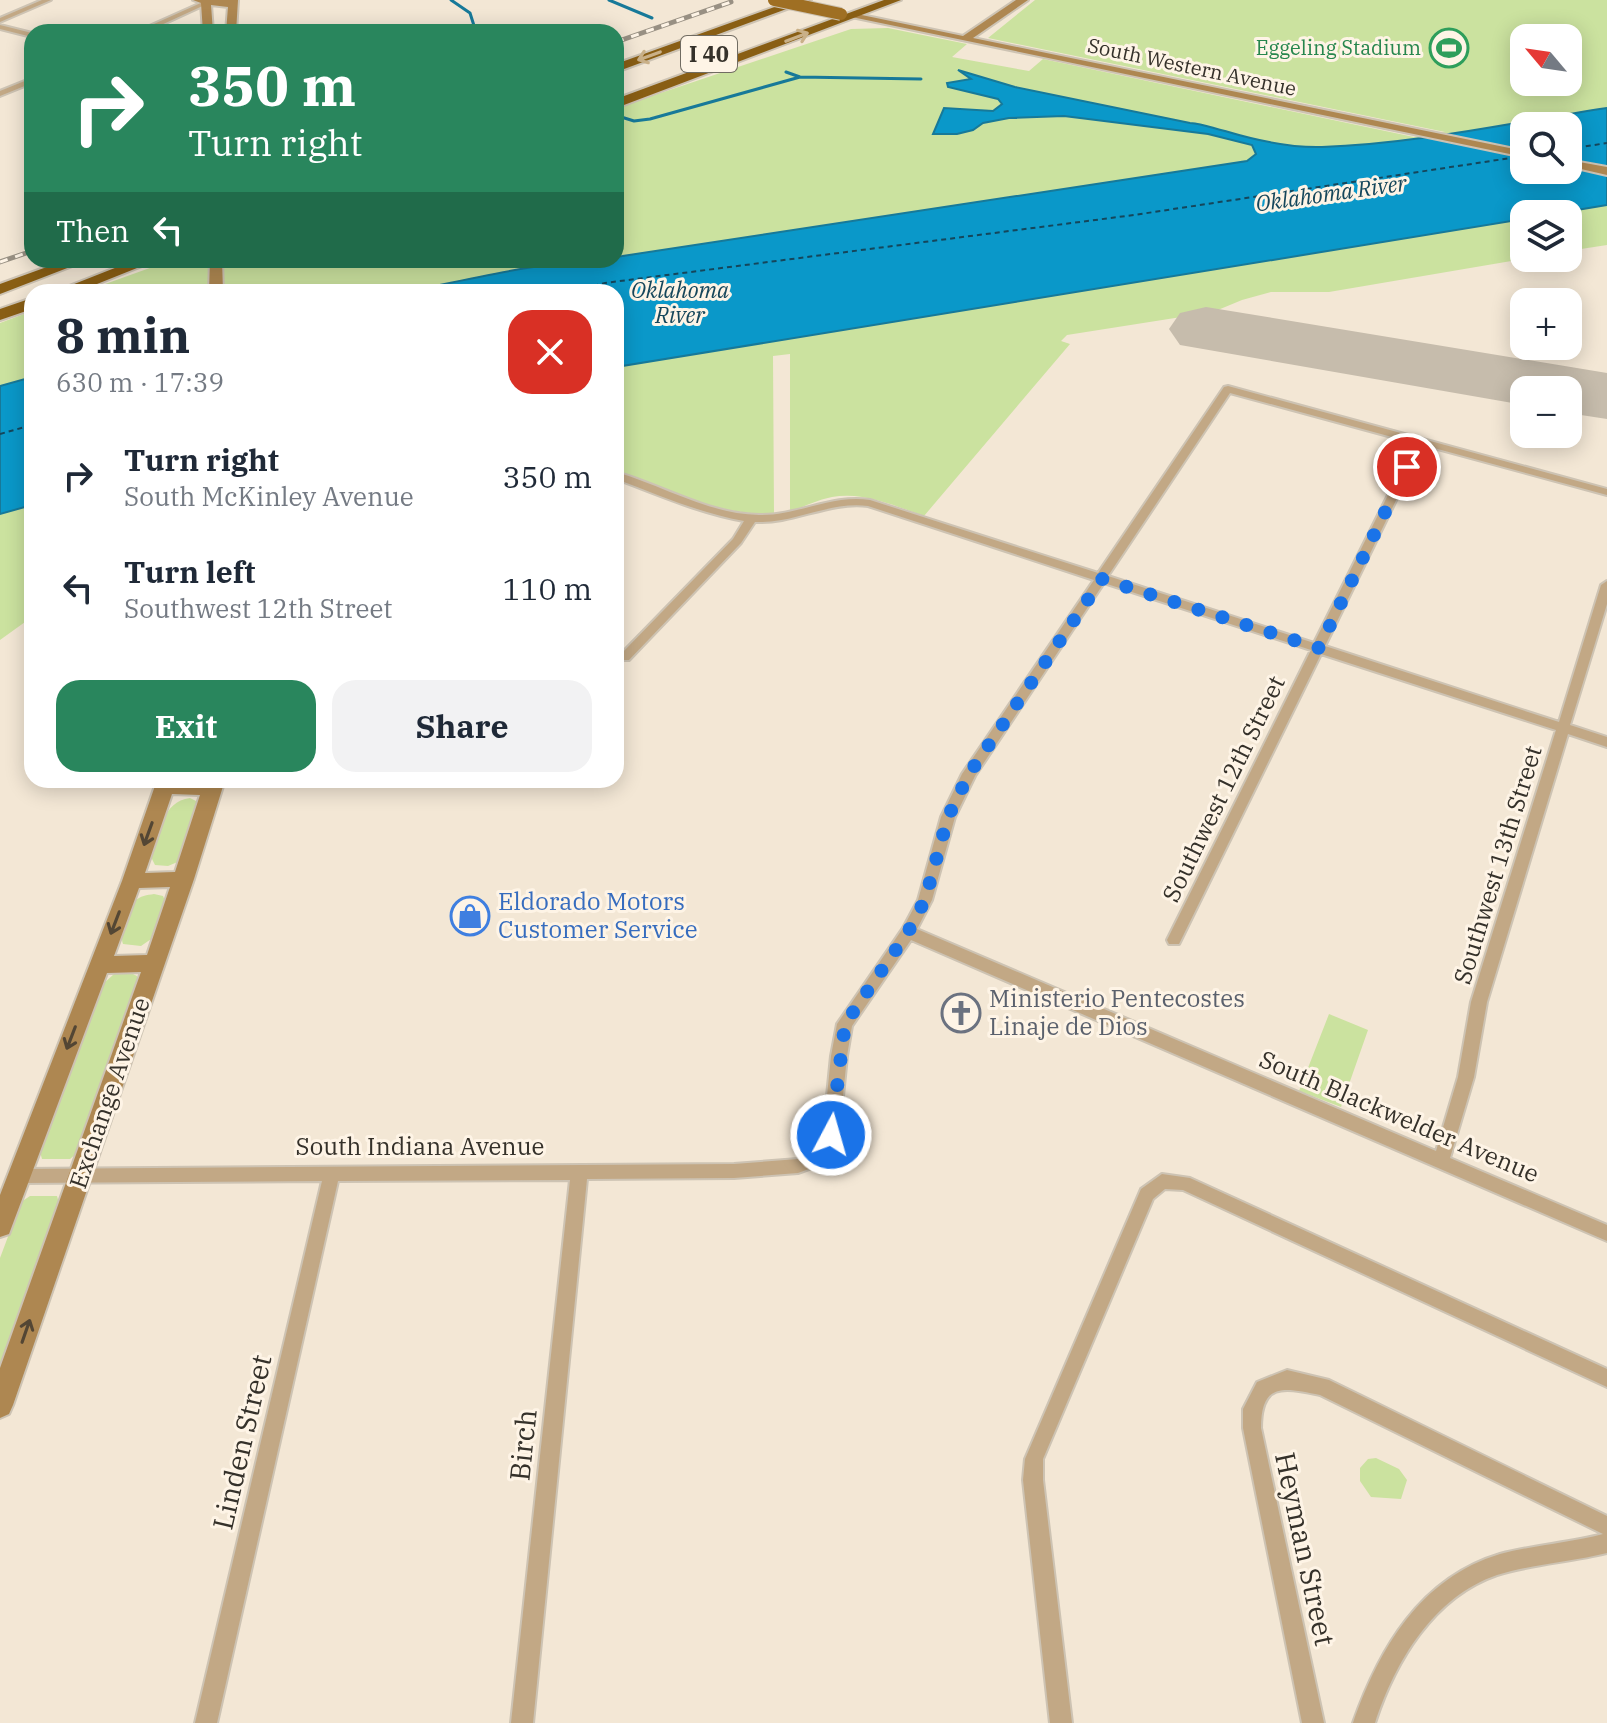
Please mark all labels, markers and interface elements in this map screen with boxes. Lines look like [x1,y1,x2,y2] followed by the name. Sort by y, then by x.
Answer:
[1510,24,1582,96] north arrow
[1510,24,1582,448] map controls
[1428,27,1470,69] sports icon: Eggeling Stadium
[784,29,809,43] one-way arrow
[1085,31,1299,102] street label: South Western Avenue
[1256,34,1421,61] place label: Eggeling Stadium
[681,36,737,72] road number: I 40
[188,49,356,121] text: 350 m
[637,50,662,64] one-way arrow
[56,56,160,160] icon: right
[1510,112,1582,184] button: search
[188,119,362,166] text: Turn right
[1253,167,1410,217] water label: Oklahoma River
[1510,200,1582,272] button: layers
[146,208,190,252] icon: left
[56,211,130,250] text: Then
[631,275,729,329] water label: Oklahoma River
[1510,288,1582,360] button: +
[56,304,190,366] text: 8 min
[508,310,592,394] button: close
[56,365,224,399] text: 630 m · 17:39
[1510,376,1582,448] button: −
[1373,433,1441,501] pin
[124,440,279,479] text: Turn right
[1385,445,1429,489] icon: arrive
[56,454,100,498] icon: right
[502,457,592,496] text: 350 m
[124,479,414,513] text: South McKinley Avenue
[124,552,256,591] text: Turn left
[56,566,100,610] icon: left
[502,569,592,608] text: 110 m
[124,591,393,625] text: Southwest 12th Street
[1154,670,1292,907] street label: Southwest 12th Street
[56,680,316,772] button: Exit
[332,680,592,772] button: Share
[1446,742,1549,988] street label: Southwest 13th Street
[140,821,155,846] one-way arrow
[498,885,698,945] place label: Eldorado Motors Customer Service
[449,895,491,937] shop icon: Eldorado Motors Customer Service
[107,910,121,935] one-way arrow
[989,982,1245,1042] place label: Ministerio Pentecostes Linaje de Dios
[940,992,982,1034] church icon: Ministerio Pentecostes Linaje de Dios
[61,993,157,1192] street label: Exchange Avenue
[63,1025,77,1050] one-way arrow
[1255,1043,1544,1190] street label: South Blackwelder Avenue
[789,1093,873,1177] position arrow
[296,1130,544,1162] street label: South Indiana Avenue
[20,1319,34,1343] one-way arrow
[203,1351,280,1533] street label: Linden Street
[500,1407,545,1483] street label: Birch
[1267,1449,1344,1649] street label: Heyman Street

